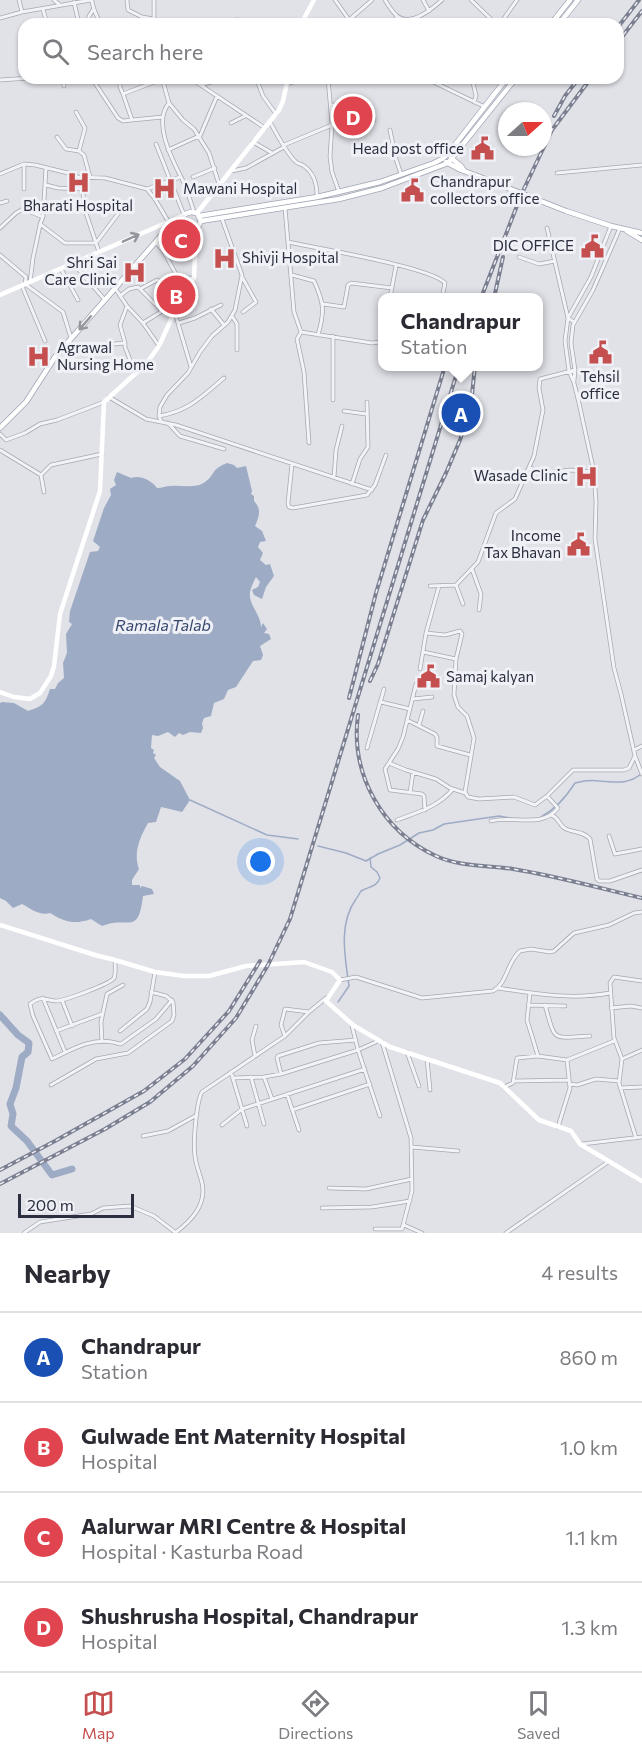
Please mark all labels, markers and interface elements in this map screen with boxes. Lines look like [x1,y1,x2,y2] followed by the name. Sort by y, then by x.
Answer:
[18,18,624,84] search box
[39,35,72,68] icon: search
[87,38,203,65] text: Search here
[334,94,372,138] pin: D
[498,102,552,156] north arrow
[469,136,495,162] public building icon: Head post office
[352,139,464,157] place label: Head post office
[65,169,91,195] hospital icon: Bharati Hospital
[430,172,539,207] place label: Chandrapur collectors office
[152,176,178,202] hospital icon: Mawani Hospital
[399,178,425,204] public building icon: Chandrapur collectors office
[183,179,297,197] place label: Mawani Hospital
[23,196,133,214] place label: Bharati Hospital
[162,216,201,262] pin: C
[121,232,139,243] one-way arrow
[579,233,605,259] public building icon: DIC OFFICE
[493,236,574,254] place label: DIC OFFICE
[211,245,237,271] hospital icon: Shivji Hospital
[242,248,339,266] place label: Shivji Hospital
[45,253,117,288] place label: Shri Sai Care Clinic
[122,259,148,285] hospital icon: Shri Sai Care Clinic
[156,272,195,318] pin: B
[378,293,543,371] popup
[400,307,521,334] text: Chandrapur
[78,315,92,330] one-way arrow
[400,334,467,358] text: Station
[57,338,154,373] place label: Agrawal Nursing Home
[587,340,613,366] public building icon: Tehsil office
[26,344,52,370] hospital icon: Agrawal Nursing Home
[580,367,620,402] place label: Tehsil office
[442,390,480,436] pin: A
[573,463,599,489] hospital icon: Wasade Clinic
[474,466,568,484] place label: Wasade Clinic
[484,526,561,561] place label: Income Tax Bhavan
[566,532,592,558] public building icon: Income Tax Bhavan
[115,615,211,634] water label: Ramala Talab
[415,664,441,690] public building icon: Samaj kalyan
[446,667,534,685] place label: Samaj kalyan
[246,847,275,876] your location
[18,1191,134,1218] scale bar
[27,1195,74,1214] text: 200 m
[24,1257,111,1288] text: Nearby
[541,1260,618,1284] text: 4 results
[81,1332,201,1359] text: Chandrapur
[36,1345,51,1369] text: A
[559,1345,618,1369] text: 860 m
[81,1359,148,1383] text: Station
[81,1422,406,1449] text: Gulwade Ent Maternity Hospital
[37,1435,50,1459] text: B
[560,1435,618,1459] text: 1.0 km
[81,1449,158,1473] text: Hospital
[81,1512,406,1539] text: Aalurwar MRI Centre & Hospital
[37,1525,50,1549] text: C
[566,1525,618,1549] text: 1.1 km
[81,1539,303,1563] text: Hospital · Kasturba Road
[81,1602,418,1629] text: Shushrusha Hospital, Chandrapur
[36,1615,51,1639] text: D
[561,1615,618,1639] text: 1.3 km
[81,1629,158,1653] text: Hospital
[82,1687,115,1742] tab: Map
[278,1687,353,1742] tab: Directions
[517,1687,560,1742] tab: Saved

